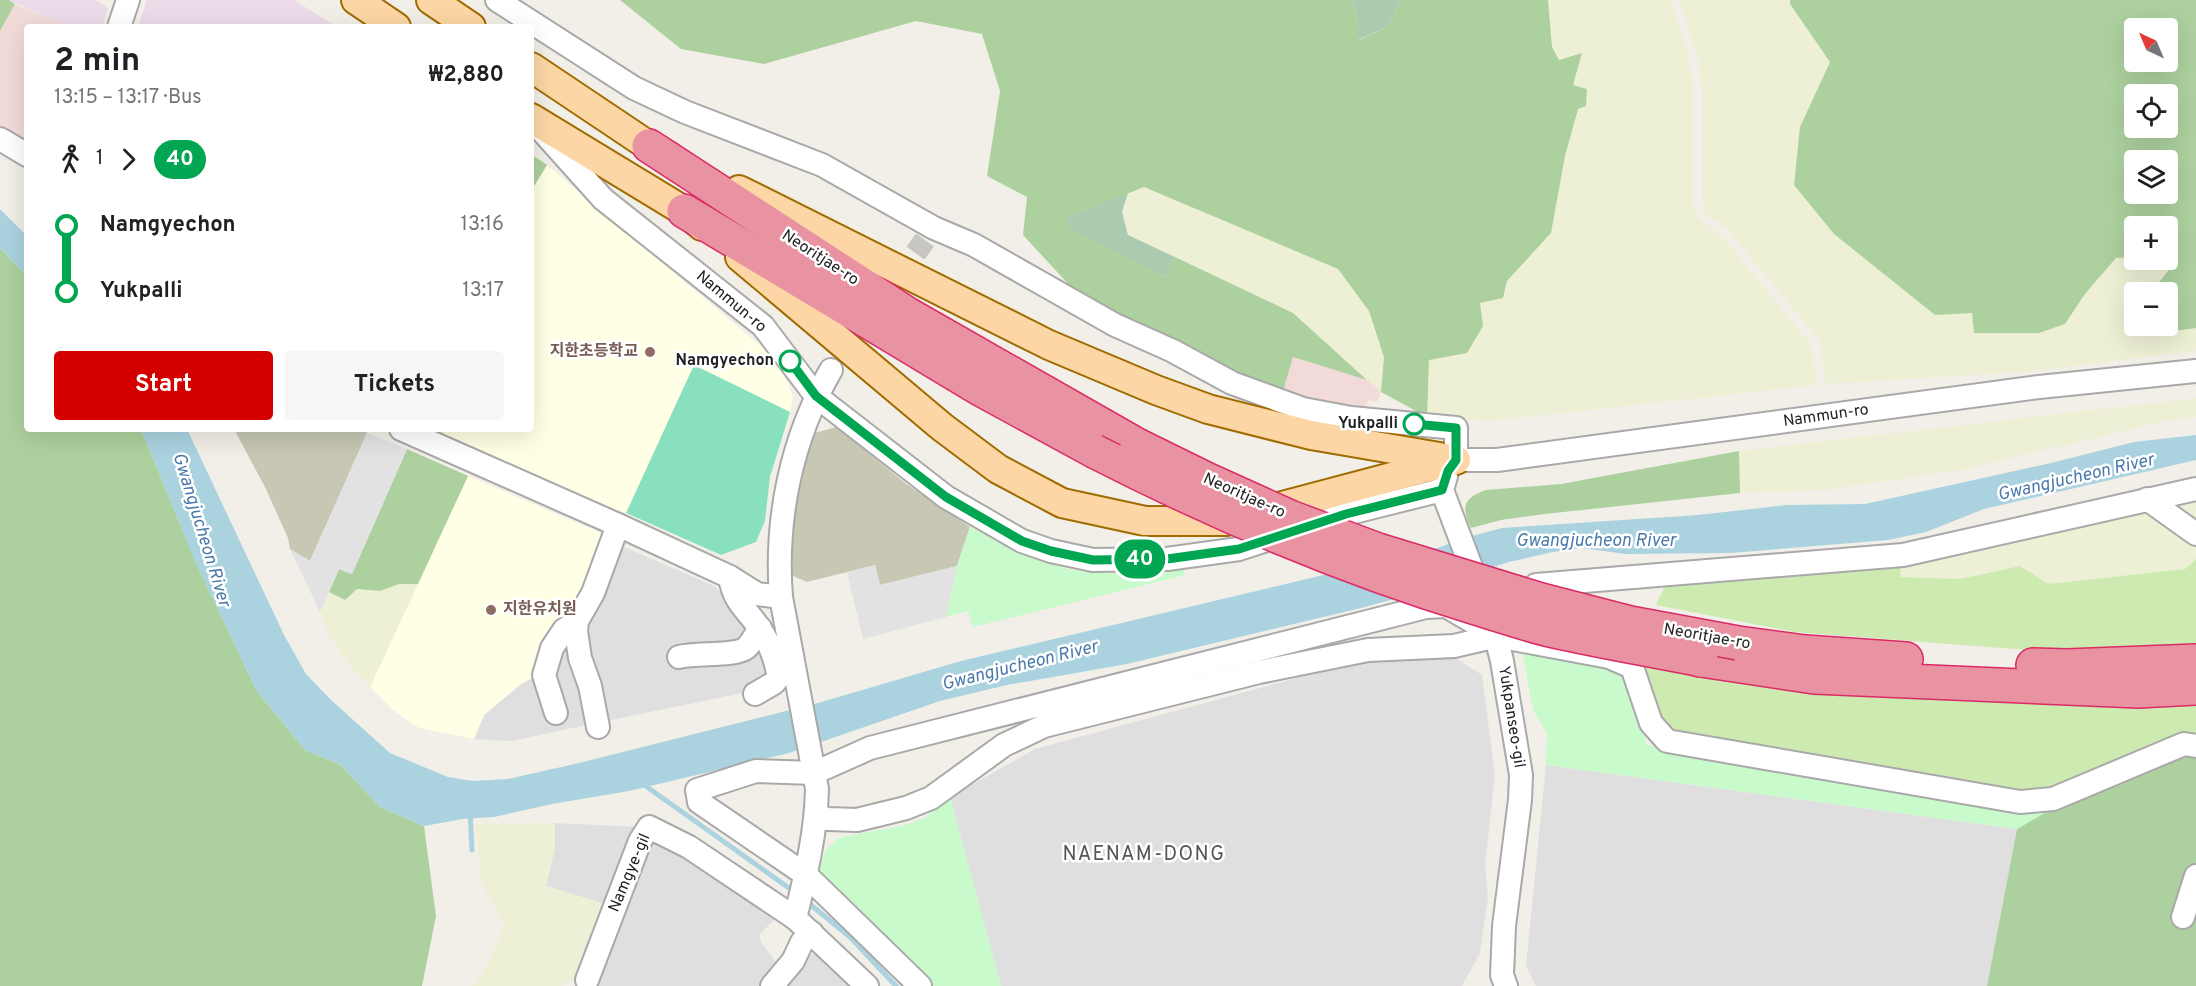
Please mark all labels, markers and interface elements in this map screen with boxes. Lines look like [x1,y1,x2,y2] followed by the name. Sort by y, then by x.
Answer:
[2124,18,2178,72] north arrow
[2124,18,2178,336] map controls
[54,41,140,83] text: 2 min
[429,62,504,89] text: ₩2,880
[2124,84,2178,138] button: locate
[54,85,202,111] text: 13:15 – 13:17 · Bus
[54,143,87,176] icon: walk
[112,143,145,176] icon: forward
[96,146,103,172] text: 1
[166,146,194,173] text: 40
[2124,150,2178,204] button: layers
[100,212,236,239] text: Namgyechon
[461,212,504,238] text: 13:16
[2124,216,2178,270] button: +
[778,226,862,290] street label: Neoritjae-ro
[692,267,770,337] street label: Nammun-ro
[100,278,183,305] text: Yukpalli
[462,278,504,304] text: 13:17
[2124,282,2178,336] button: −
[550,341,638,362] place label: 지한초등학교
[643,345,657,359] marker: 지한초등학교
[779,350,801,372] marker: Namgyechon
[54,351,273,420] button: Start
[285,351,504,420] button: Tickets
[675,351,774,371] place label: Namgyechon
[1782,400,1870,432] street label: Nammun-ro
[1403,413,1425,435] marker: Yukpalli
[1338,414,1398,434] place label: Yukpalli
[1995,448,2159,507] water label: Gwangjucheon River
[167,450,236,612] water label: Gwangjucheon River
[1200,469,1288,523] street label: Neoritjae-ro
[1516,530,1678,553] water label: Gwangjucheon River
[1113,540,1167,578] line badge: 40
[1126,546,1154,573] text: 40
[503,599,577,620] place label: 지한유치원
[484,603,498,617] marker: 지한유치원
[1662,620,1752,654] street label: Neoritjae-ro
[940,635,1102,697] water label: Gwangjucheon River
[1493,665,1529,769] street label: Yukpanseo-gil
[605,831,655,915] street label: Namgye-gil
[1062,842,1226,868] district label: NAENAM-DONG

